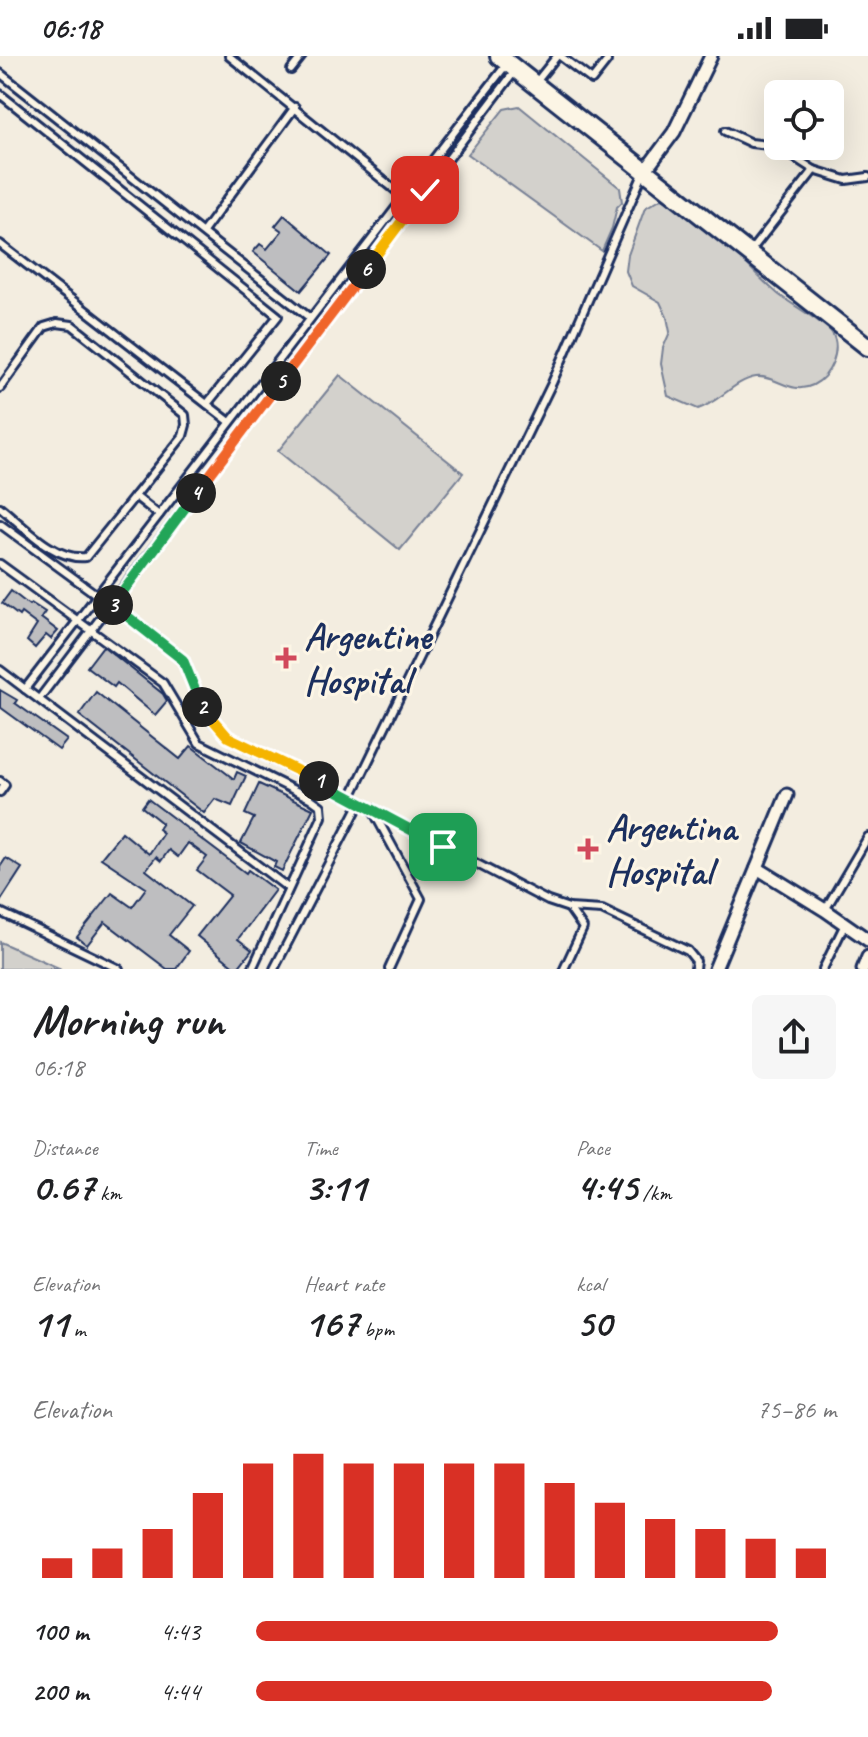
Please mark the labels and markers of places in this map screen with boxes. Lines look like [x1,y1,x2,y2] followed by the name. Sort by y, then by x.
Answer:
[391,156,459,224] pin
[346,249,386,289] pin: 6
[261,361,301,401] pin: 5
[176,473,216,513] pin: 4
[93,585,133,625] pin: 3
[304,613,434,704] place label: Argentine Hospital
[275,647,297,669] marker: Argentine Hospital
[182,687,222,727] pin: 2
[299,761,339,801] pin: 1
[606,804,739,895] place label: Argentina Hospital
[409,813,477,881] pin
[577,838,599,860] marker: Argentina Hospital

